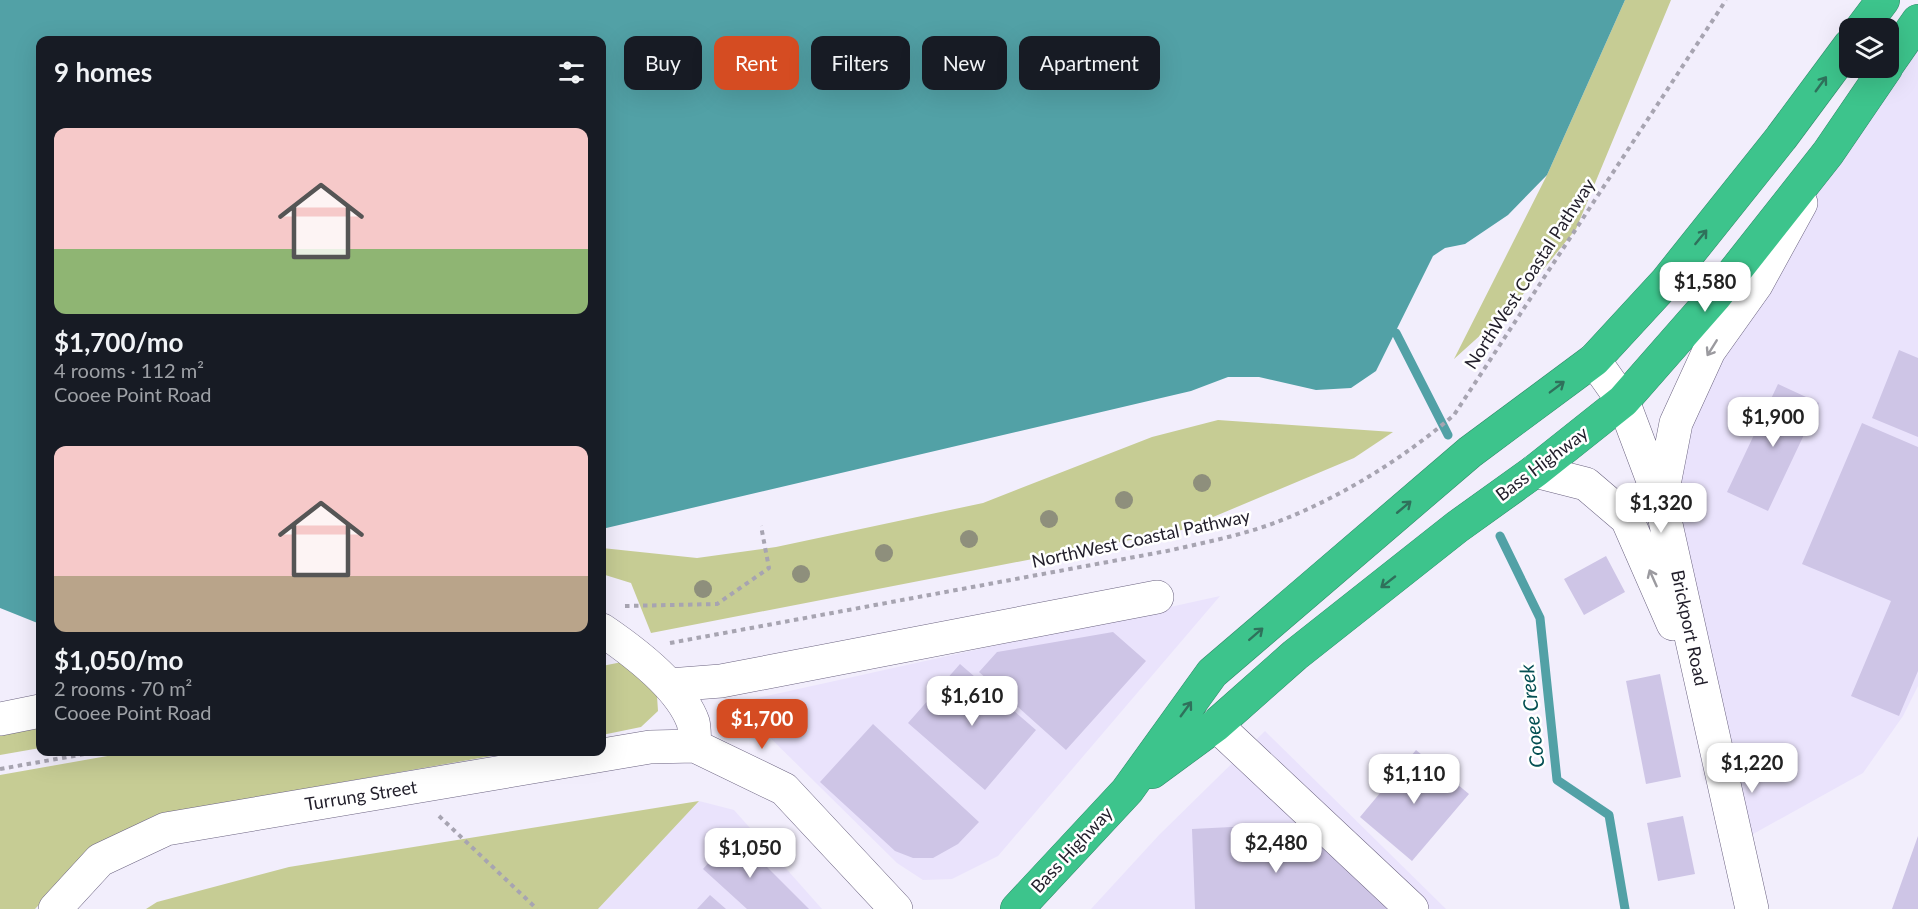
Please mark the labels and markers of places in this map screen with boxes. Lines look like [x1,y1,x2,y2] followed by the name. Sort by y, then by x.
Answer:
[1656,262,1754,313] pin: $1,580
[1724,397,1822,448] pin: $1,900
[1612,483,1710,534] pin: $1,320
[923,676,1021,727] pin: $1,610
[713,699,811,750] pin: $1,700
[1703,743,1801,794] pin: $1,220
[1365,754,1463,805] pin: $1,110
[1227,823,1325,874] pin: $2,480
[701,828,799,879] pin: $1,050

